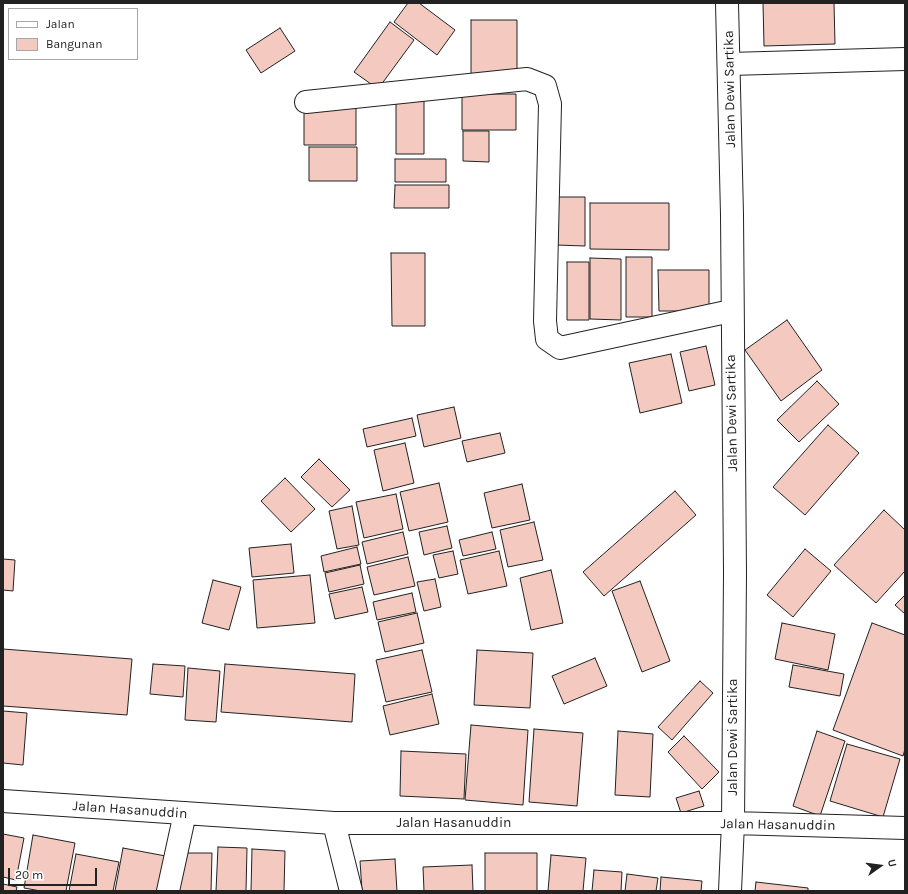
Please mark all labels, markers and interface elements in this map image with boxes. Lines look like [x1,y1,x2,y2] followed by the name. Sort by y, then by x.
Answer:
[8,8,138,60] legend
[46,17,75,31] text: Jalan
[721,30,739,148] street label: Jalan Dewi Sartika
[46,37,102,51] text: Bangunan
[723,354,741,472] street label: Jalan Dewi Sartika
[725,678,741,796] street label: Jalan Dewi Sartika
[72,798,188,822] street label: Jalan Hasanuddin
[396,815,512,831] street label: Jalan Hasanuddin
[720,816,836,834] street label: Jalan Hasanuddin
[860,846,900,886] north arrow
[885,858,899,868] text: U
[10,860,99,886] scale bar
[15,868,43,882] text: 20 m

